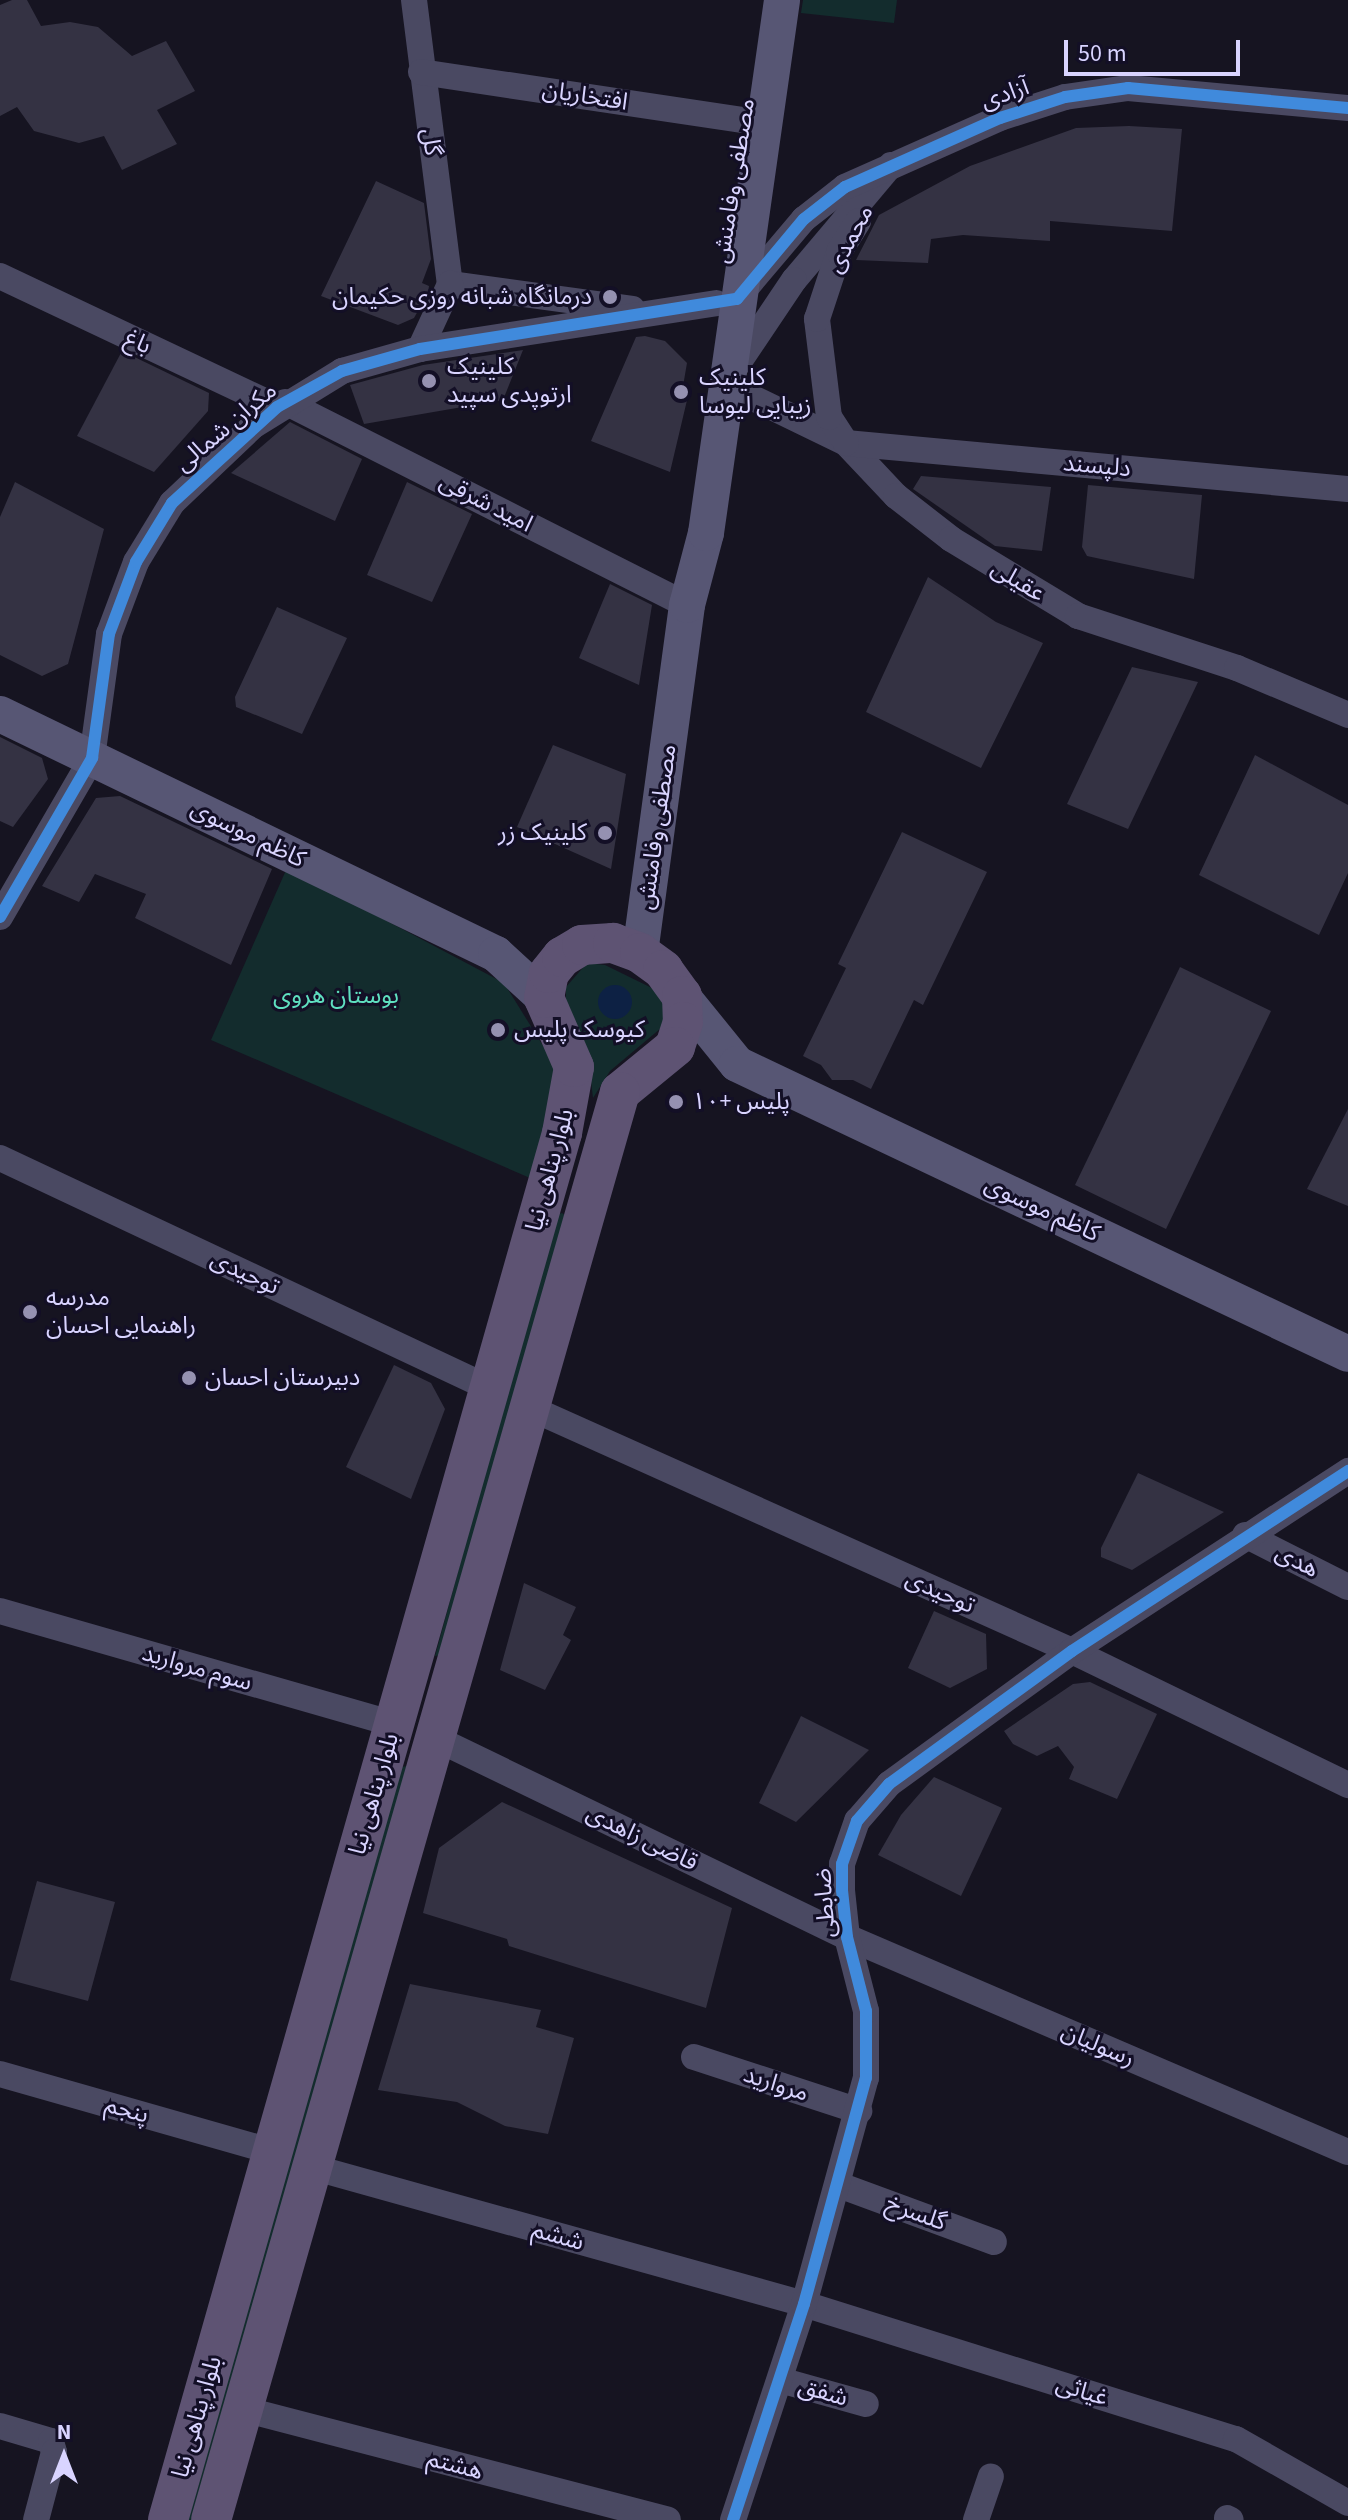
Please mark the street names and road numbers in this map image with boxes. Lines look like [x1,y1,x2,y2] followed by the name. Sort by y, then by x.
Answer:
[977,72,1033,116] street label: آزادی
[540,75,630,117] street label: افتخاریان
[707,97,761,265] street label: مصطفی وفامنش
[415,126,447,158] street label: گل
[820,200,880,278] street label: محمدی
[120,324,156,360] street label: باغ
[169,376,283,478] street label: مکران شمالی
[1062,449,1132,483] street label: دلپسند
[435,467,537,539] street label: امید شرقی
[986,554,1050,608] street label: عقیلی
[631,743,683,911] street label: مصطفی وفامنش
[186,794,310,874] street label: کاظم موسوی
[520,1106,580,1234] street label: بلوار پناهی نیا
[980,1170,1104,1248] street label: کاظم موسوی
[206,1245,284,1301] street label: توحیدی
[1271,1538,1323,1584] street label: هدی
[901,1564,979,1620] street label: توحیدی
[139,1639,255,1697] street label: سوم مروارید
[343,1730,405,1858] street label: بلوار پناهی نیا
[582,1799,702,1877] street label: قاضی زاهدی
[808,1867,842,1939] street label: ضابطی
[1057,2017,1139,2073] street label: رسولیان
[740,2060,812,2108] street label: مروارید
[102,2090,152,2130] street label: پنجم
[882,2189,950,2237] street label: گلسرخ
[529,2215,587,2257] street label: ششم
[166,2353,228,2481] street label: بلوار پناهی نیا
[1053,2370,1111,2412] street label: غیاثی
[795,2371,851,2413] street label: شفق
[424,2444,486,2486] street label: هشتم

